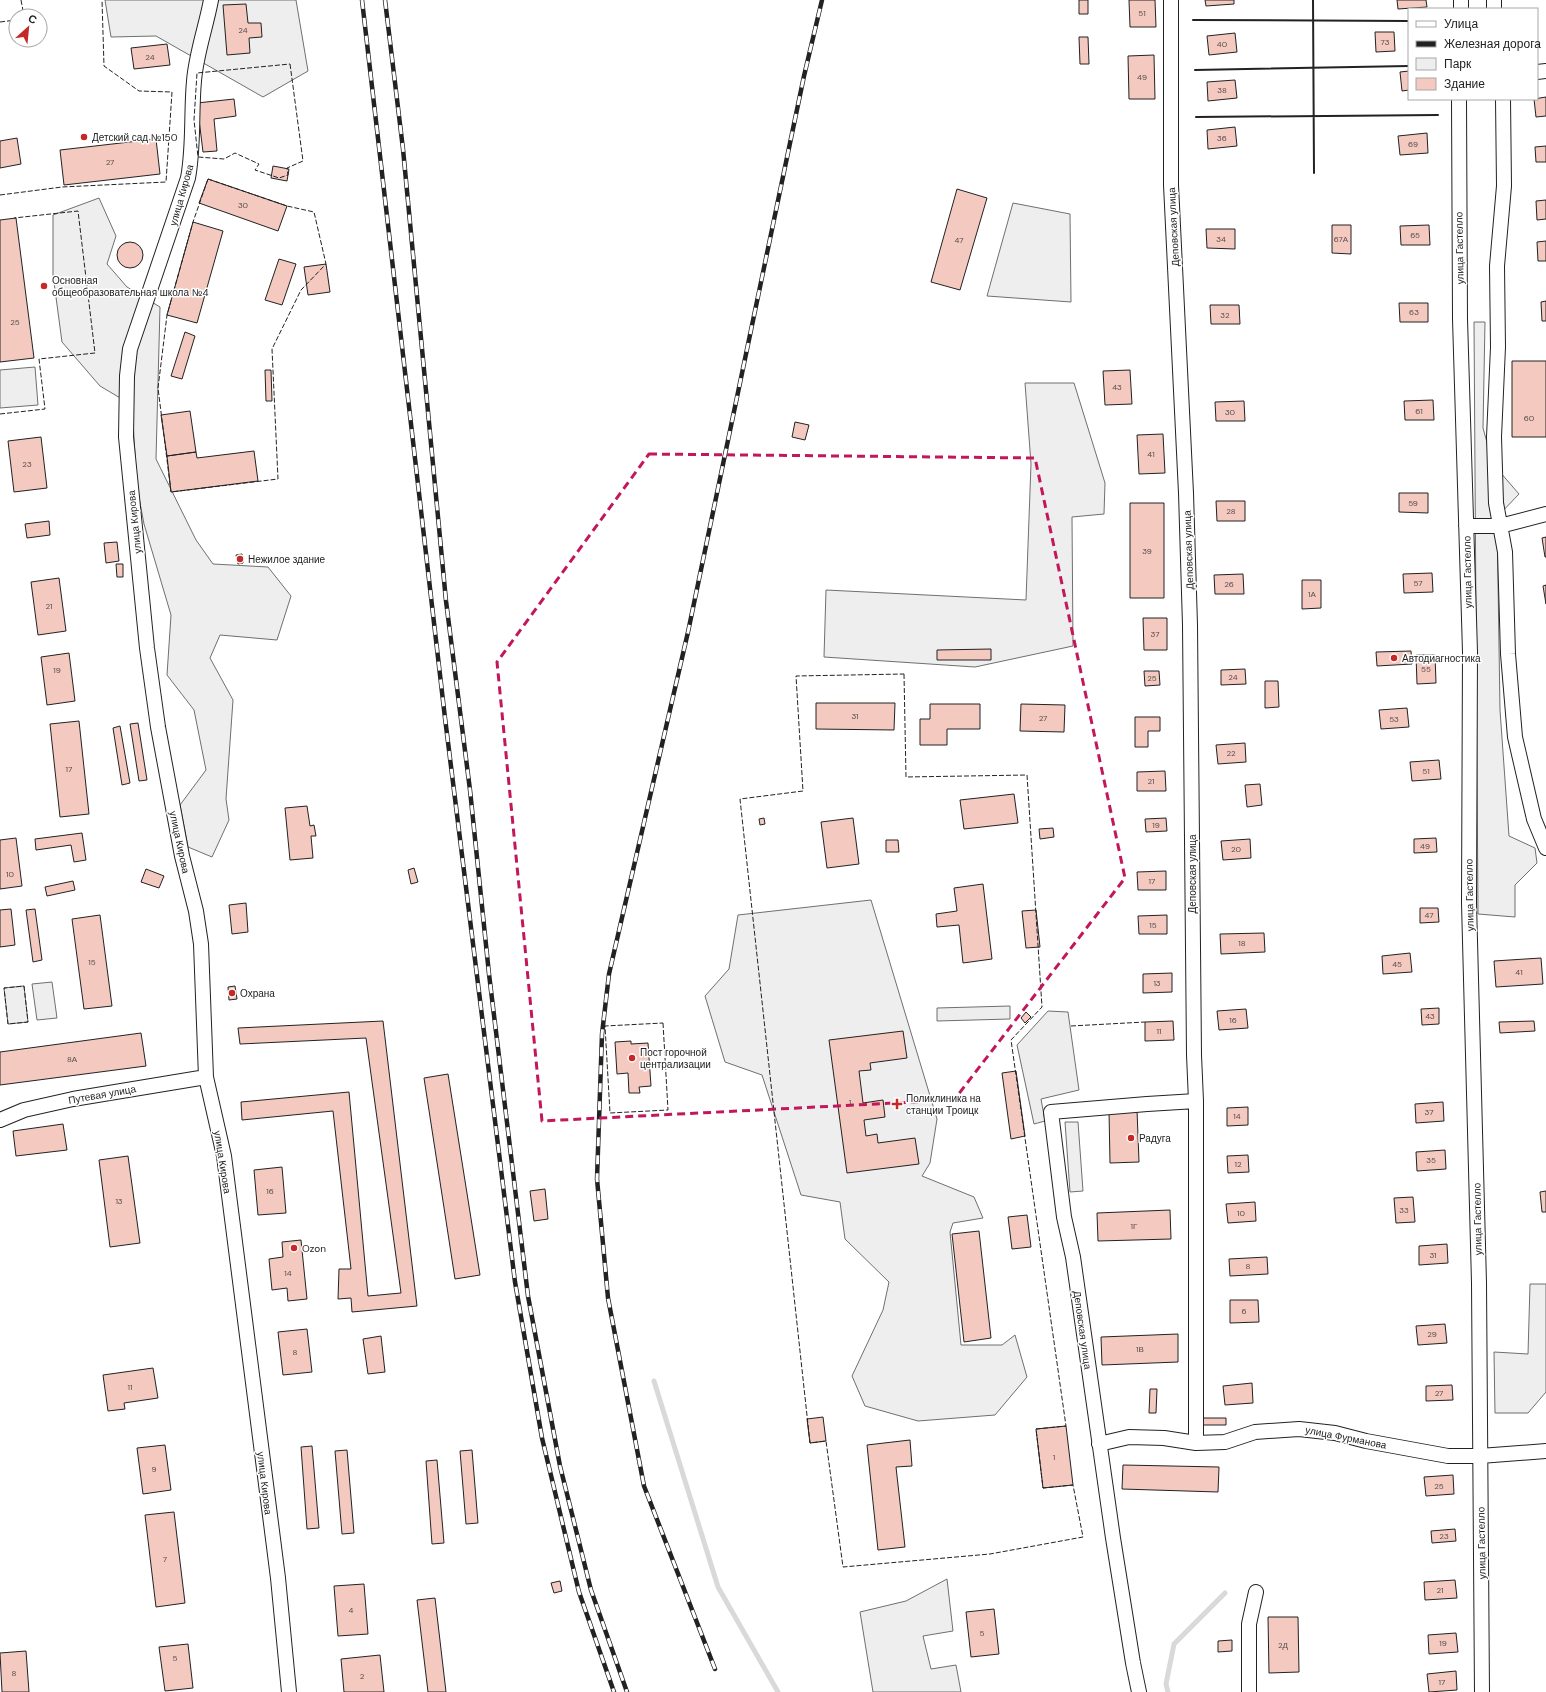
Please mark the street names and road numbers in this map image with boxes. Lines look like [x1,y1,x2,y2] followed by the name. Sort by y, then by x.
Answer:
[166,162,197,227] street label: улица Кирова
[1165,187,1182,267] street label: Деповская улица
[1452,211,1467,284] street label: улица Гастелло
[125,489,144,554] street label: улица Кирова
[1181,510,1196,590] street label: Деповская улица
[1460,535,1475,608] street label: улица Гастелло
[167,810,193,875] street label: улица Кирова
[1186,834,1199,914] street label: Деповская улица
[1462,858,1477,931] street label: улица Гастелло
[67,1082,137,1107] street label: Путевая улица
[211,1130,234,1195] street label: улица Кирова
[1470,1182,1485,1255] street label: улица Гастелло
[1071,1290,1095,1371] street label: Деповская улица
[1304,1423,1388,1452] street label: улица Фурманова
[254,1451,275,1516] street label: улица Кирова
[1474,1506,1489,1579] street label: улица Гастелло

